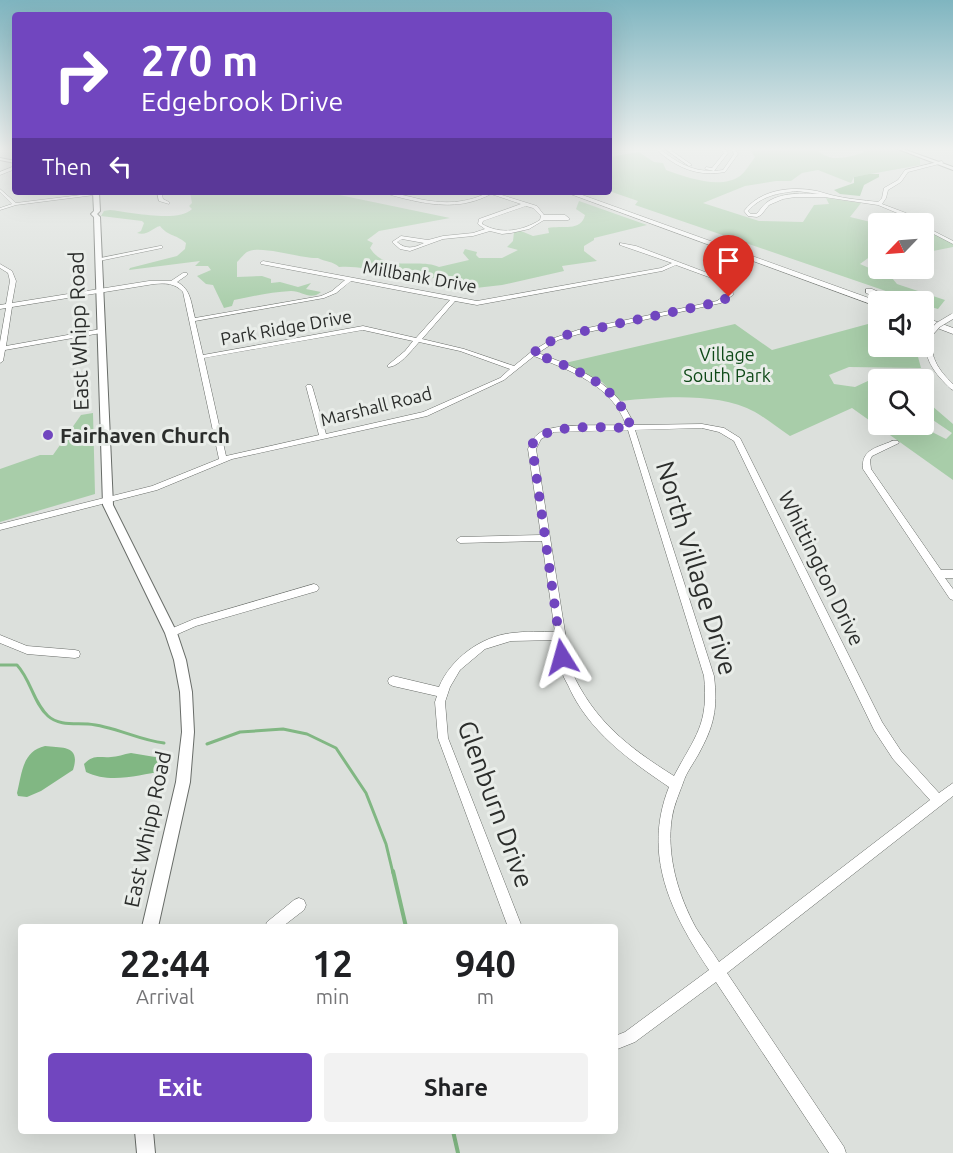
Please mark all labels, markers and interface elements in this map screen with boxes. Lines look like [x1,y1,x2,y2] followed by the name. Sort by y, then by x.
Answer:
[42,36,120,114] icon: right
[141,37,258,84] text: 270 m
[141,86,343,116] text: Edgebrook Drive
[104,150,137,183] icon: left
[42,154,92,179] text: Then
[868,213,934,279] north arrow
[868,213,934,435] map controls
[703,235,754,297] pin
[712,244,745,277] icon: arrive
[63,251,93,411] street label: East Whipp Road
[361,256,479,296] street label: Millbank Drive
[868,291,934,357] button: sound
[219,306,353,348] street label: Park Ridge Drive
[683,344,771,385] park label: Village South Park
[868,369,934,435] button: search
[318,382,434,430] street label: Marshall Road
[60,423,230,447] place label: Fairhaven Church
[41,428,55,442] marker: Fairhaven Church
[651,458,743,678] street label: North Village Drive
[774,487,870,649] street label: Whittington Drive
[530,625,594,689] position arrow
[452,717,540,891] street label: Glenburn Drive
[119,749,175,909] street label: East Whipp Road
[120,943,210,984] text: 22:44
[312,943,353,984] text: 12
[455,943,516,984] text: 940
[136,985,194,1008] text: Arrival
[316,985,349,1008] text: min
[477,985,494,1008] text: m
[48,1053,312,1122] button: Exit
[324,1053,588,1122] button: Share

